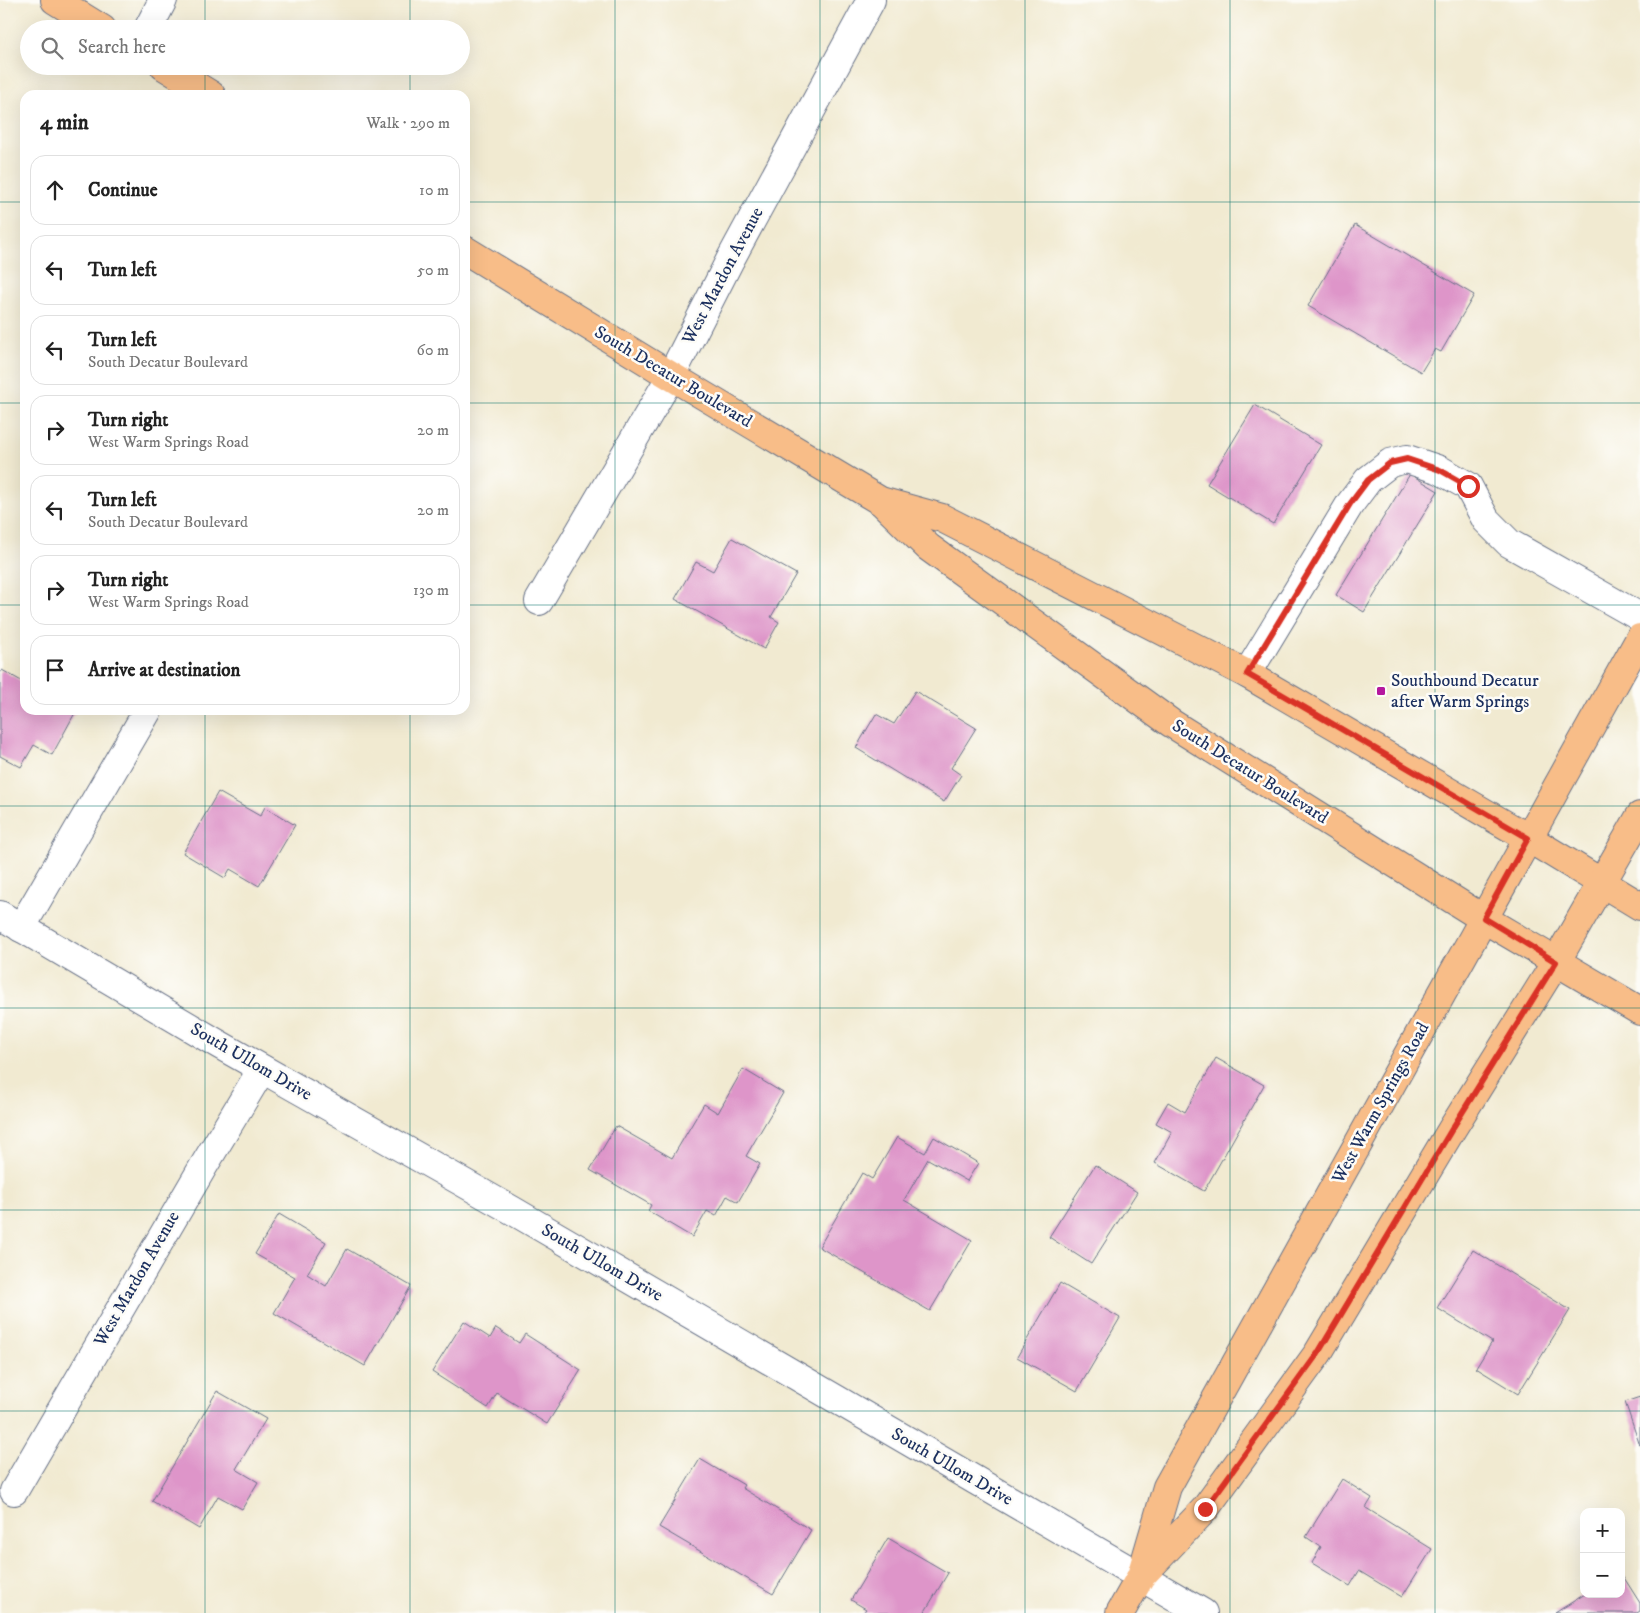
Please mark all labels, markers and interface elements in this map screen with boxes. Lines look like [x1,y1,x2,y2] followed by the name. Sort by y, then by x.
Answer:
[20,20,470,75] search box
[38,34,66,62] icon: search
[78,36,166,59] text: Search here
[40,110,89,136] text: 4 min
[366,113,450,133] text: Walk · 290 m
[41,176,69,204] icon: ahead
[88,179,158,202] text: Continue
[419,180,449,200] text: 10 m
[677,204,768,349] street label: West Mardon Avenue
[41,256,69,284] icon: left
[88,259,157,282] text: Turn left
[417,260,449,280] text: 50 m
[590,321,756,433] street label: South Decatur Boulevard
[88,329,157,352] text: Turn left
[41,336,69,364] icon: left
[417,340,449,360] text: 60 m
[88,352,248,372] text: South Decatur Boulevard
[88,409,168,432] text: Turn right
[41,416,69,444] icon: right
[417,420,449,440] text: 20 m
[88,432,249,452] text: West Warm Springs Road
[1457,475,1480,498] route start
[88,489,157,512] text: Turn left
[41,496,69,524] icon: left
[417,500,449,520] text: 20 m
[88,512,248,532] text: South Decatur Boulevard
[88,569,168,592] text: Turn right
[41,576,69,604] icon: right
[413,580,449,600] text: 130 m
[88,592,249,612] text: West Warm Springs Road
[41,656,69,684] icon: arrive
[88,659,240,682] text: Arrive at destination
[1391,670,1539,713] place label: Southbound Decatur after Warm Springs
[1375,685,1387,697] marker: Southbound Decatur after Warm Springs
[1168,715,1332,829] street label: South Decatur Boulevard
[186,1018,316,1106] street label: South Ullom Drive
[1327,1019,1434,1188] street label: West Warm Springs Road
[89,1208,185,1351] street label: West Mardon Avenue
[537,1219,667,1307] street label: South Ullom Drive
[887,1423,1017,1511] street label: South Ullom Drive
[1194,1498,1217,1521] route end
[1580,1508,1625,1598] map controls
[1580,1508,1625,1553] button: +
[1580,1553,1625,1598] button: −

